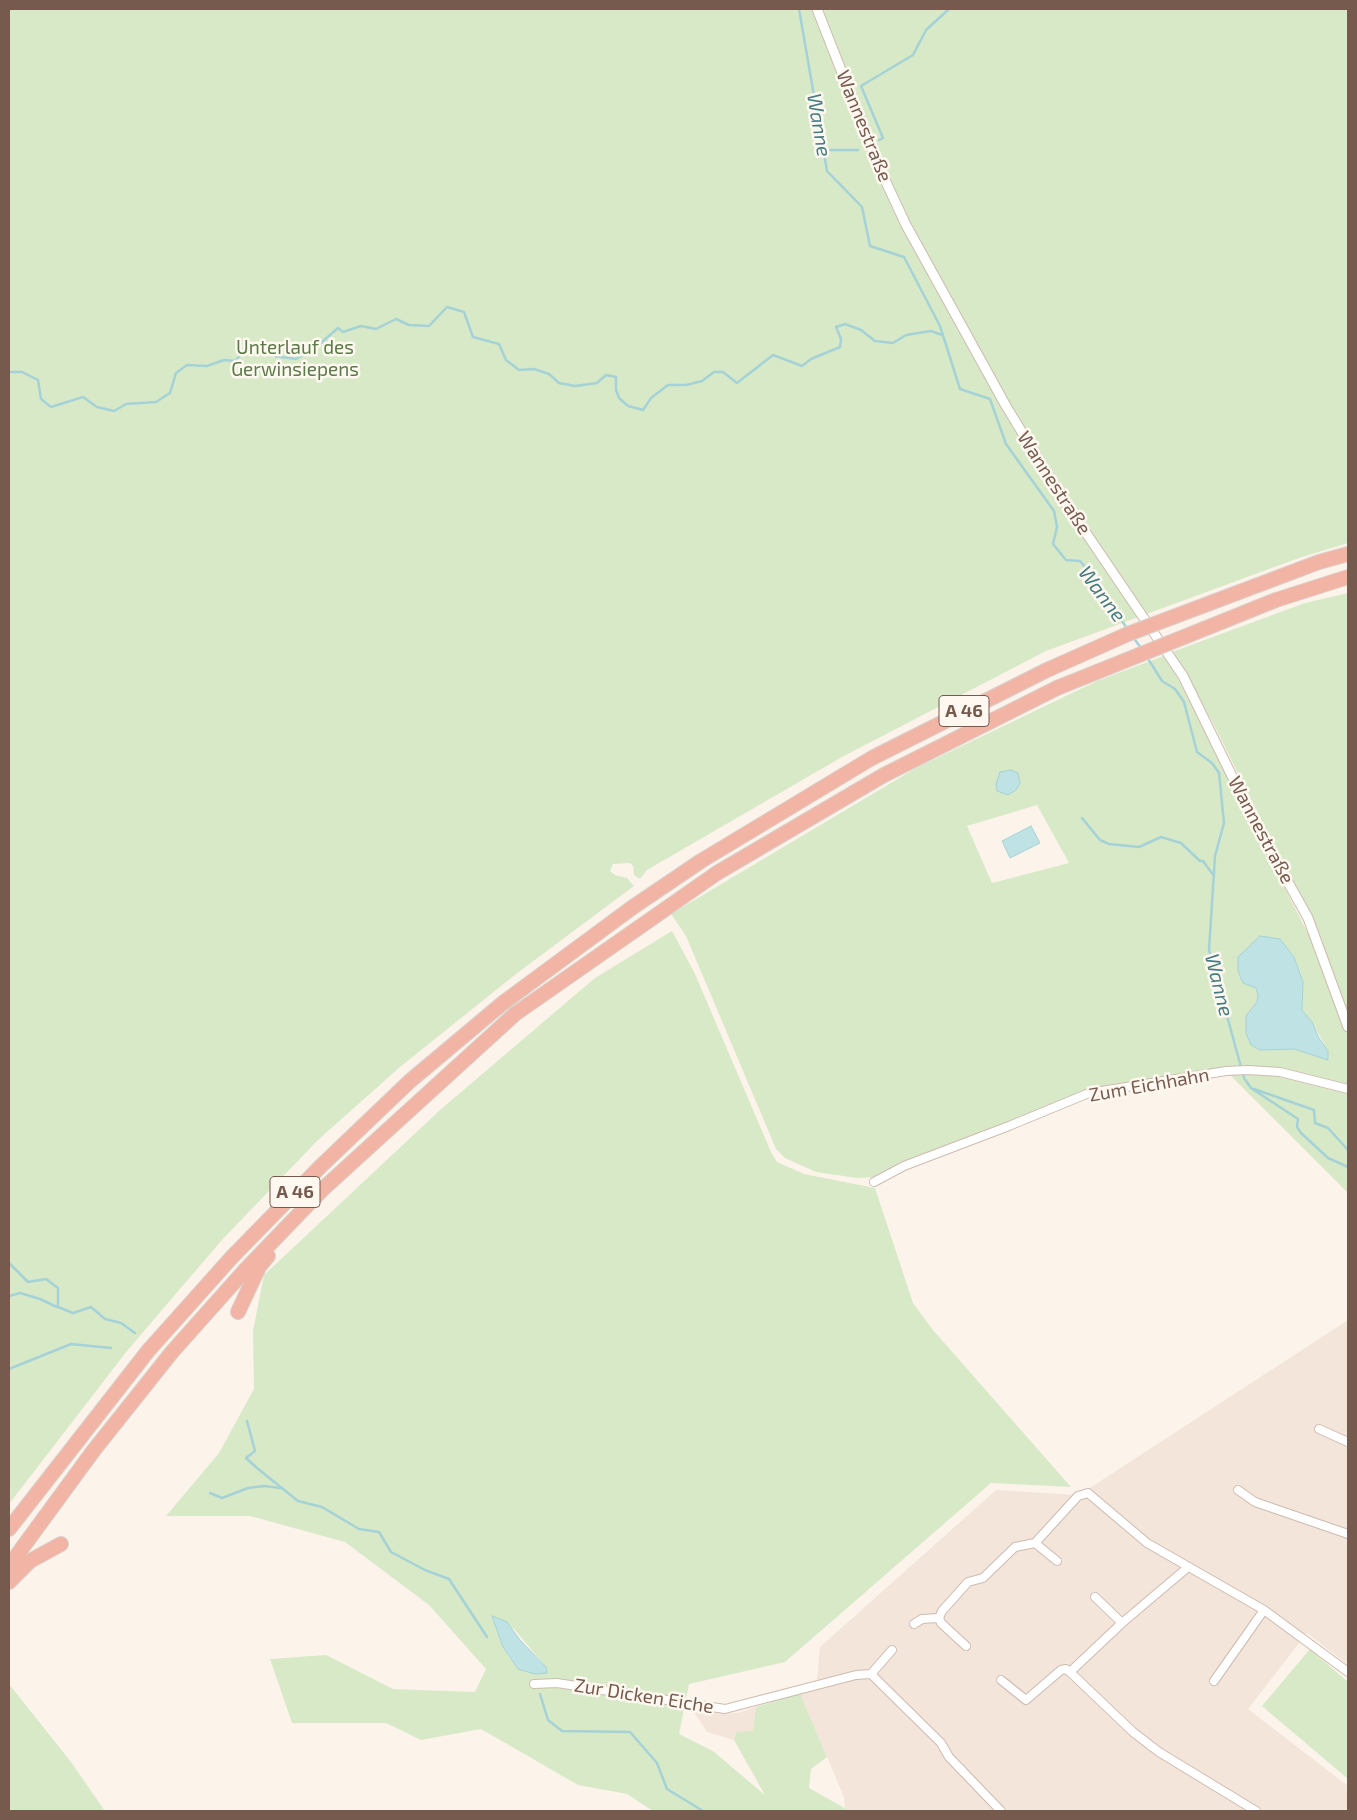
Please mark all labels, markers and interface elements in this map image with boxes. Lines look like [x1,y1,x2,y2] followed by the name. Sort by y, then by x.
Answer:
[831,67,897,185] street label: Wannestraße
[802,91,836,159] water label: Wanne
[231,337,359,381] park label: Unterlauf des Gerwinsiepens
[1012,427,1096,539] street label: Wannestraße
[1073,561,1131,627] water label: Wanne
[939,696,989,726] road number: A 46
[1223,772,1299,888] street label: Wannestraße
[1200,951,1238,1019] water label: Wanne
[1087,1063,1211,1107] street label: Zum Eichhahn
[270,1176,320,1208] road number: A 46
[573,1674,715,1718] street label: Zur Dicken Eiche

